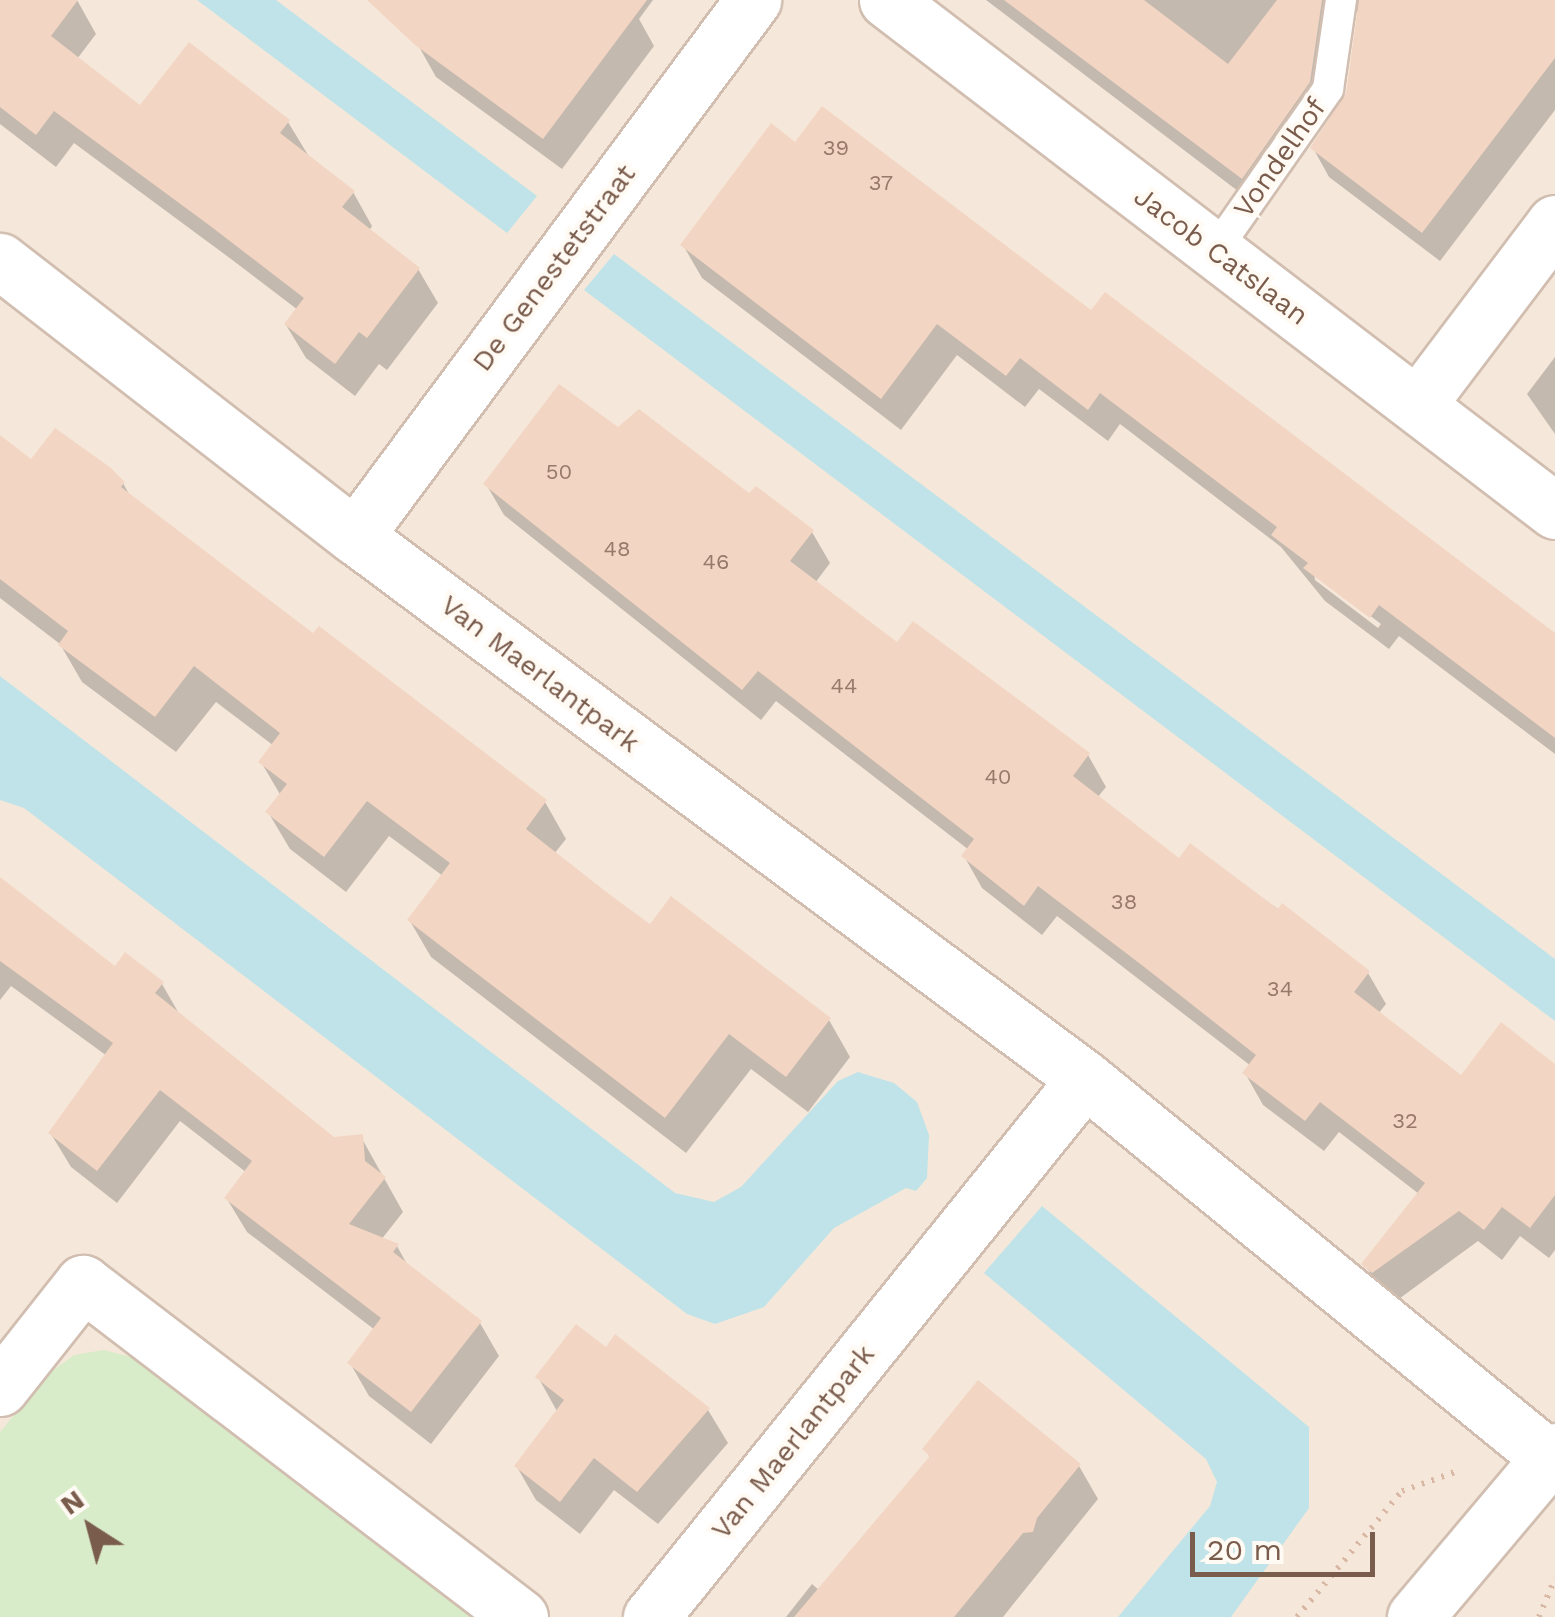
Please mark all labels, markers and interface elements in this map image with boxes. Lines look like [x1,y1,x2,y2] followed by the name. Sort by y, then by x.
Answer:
[1227,92,1333,224] street label: Vondelhof
[823,135,849,161] house number: 39
[465,158,643,378] street label: De Genestetstraat
[869,170,893,196] house number: 37
[1127,180,1315,332] street label: Jacob Catslaan
[546,459,572,485] house number: 50
[604,536,630,562] house number: 48
[703,549,729,575] house number: 46
[434,588,646,760] street label: Van Maerlantpark
[831,673,857,699] house number: 44
[984,764,1012,790] house number: 40
[1111,889,1137,915] house number: 38
[1267,976,1293,1002] house number: 34
[1392,1108,1418,1134] house number: 32
[704,1338,882,1546] street label: Van Maerlantpark
[40,1477,140,1577] north arrow
[54,1483,90,1522] text: N
[1195,1512,1380,1574] scale bar
[1207,1532,1282,1567] text: 20 m

